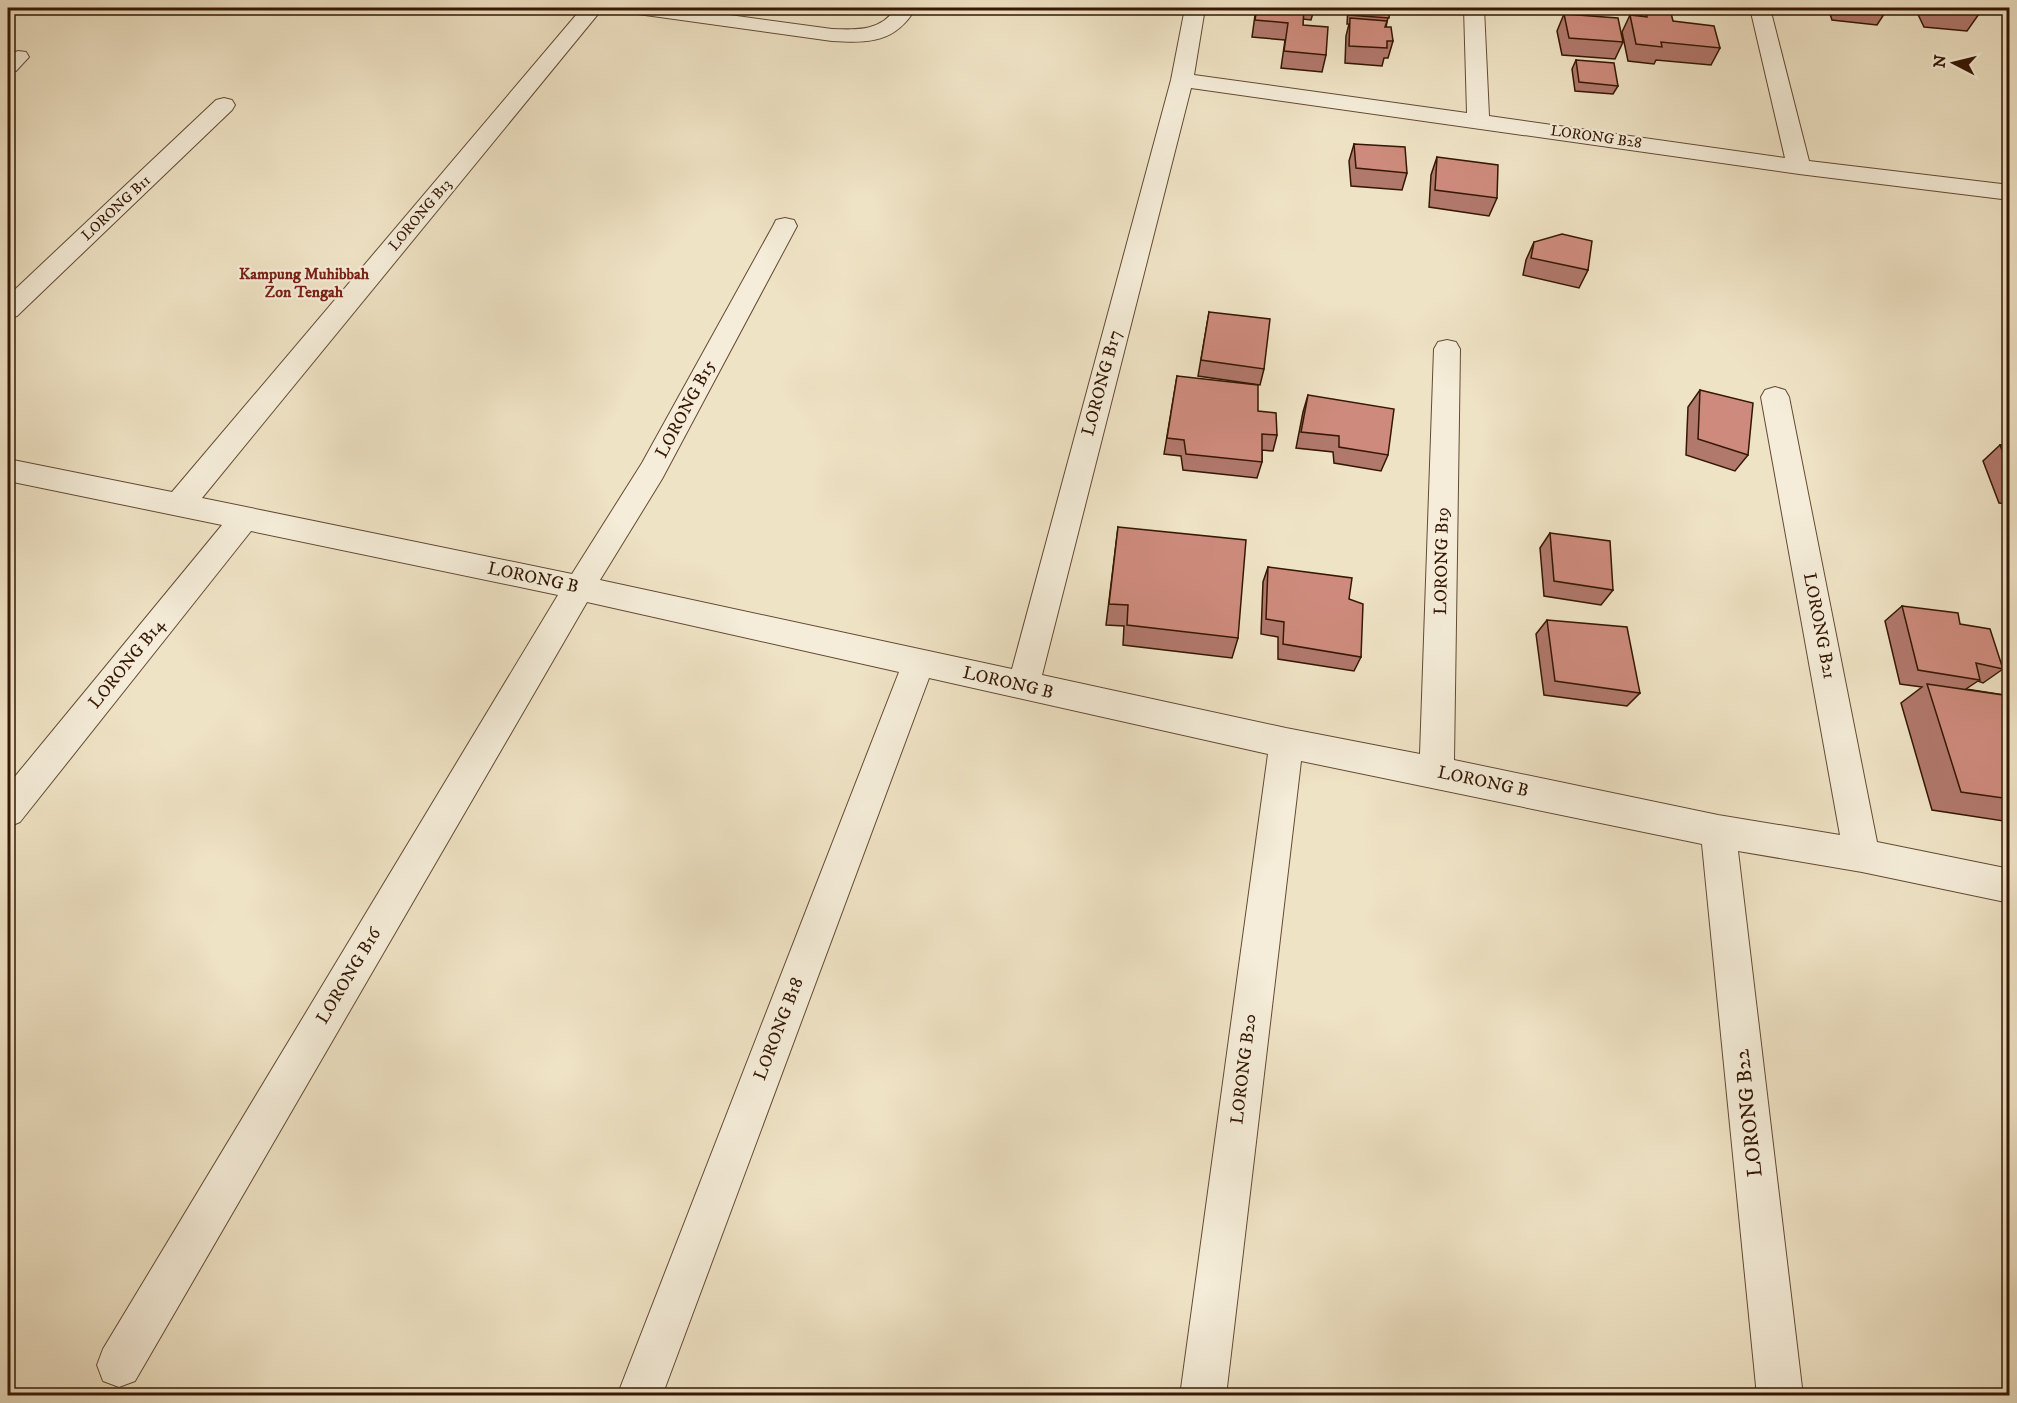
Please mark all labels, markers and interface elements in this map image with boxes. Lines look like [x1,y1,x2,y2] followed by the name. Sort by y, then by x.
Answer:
[1924,33,1984,93] north arrow
[1929,54,1951,69] text: N
[1549,121,1643,153] street label: LORONG B28
[77,171,155,245] street label: LORONG B11
[384,175,456,255] street label: LORONG B13
[239,264,370,302] district label: Kampung Muhibbah Zon Tengah
[1077,328,1127,438] street label: LORONG B17
[651,356,721,462] street label: LORONG B15
[1430,507,1454,615] street label: LORONG B19
[486,558,580,598] street label: LORONG B
[1798,571,1840,681] street label: LORONG B21
[84,614,170,713] street label: LORONG B14
[961,662,1055,704] street label: LORONG B
[1436,762,1530,802] street label: LORONG B
[312,923,387,1028] street label: LORONG B16
[749,975,809,1083] street label: LORONG B18
[1226,1013,1262,1125] street label: LORONG B20
[1729,1047,1769,1178] street label: LORONG B22

